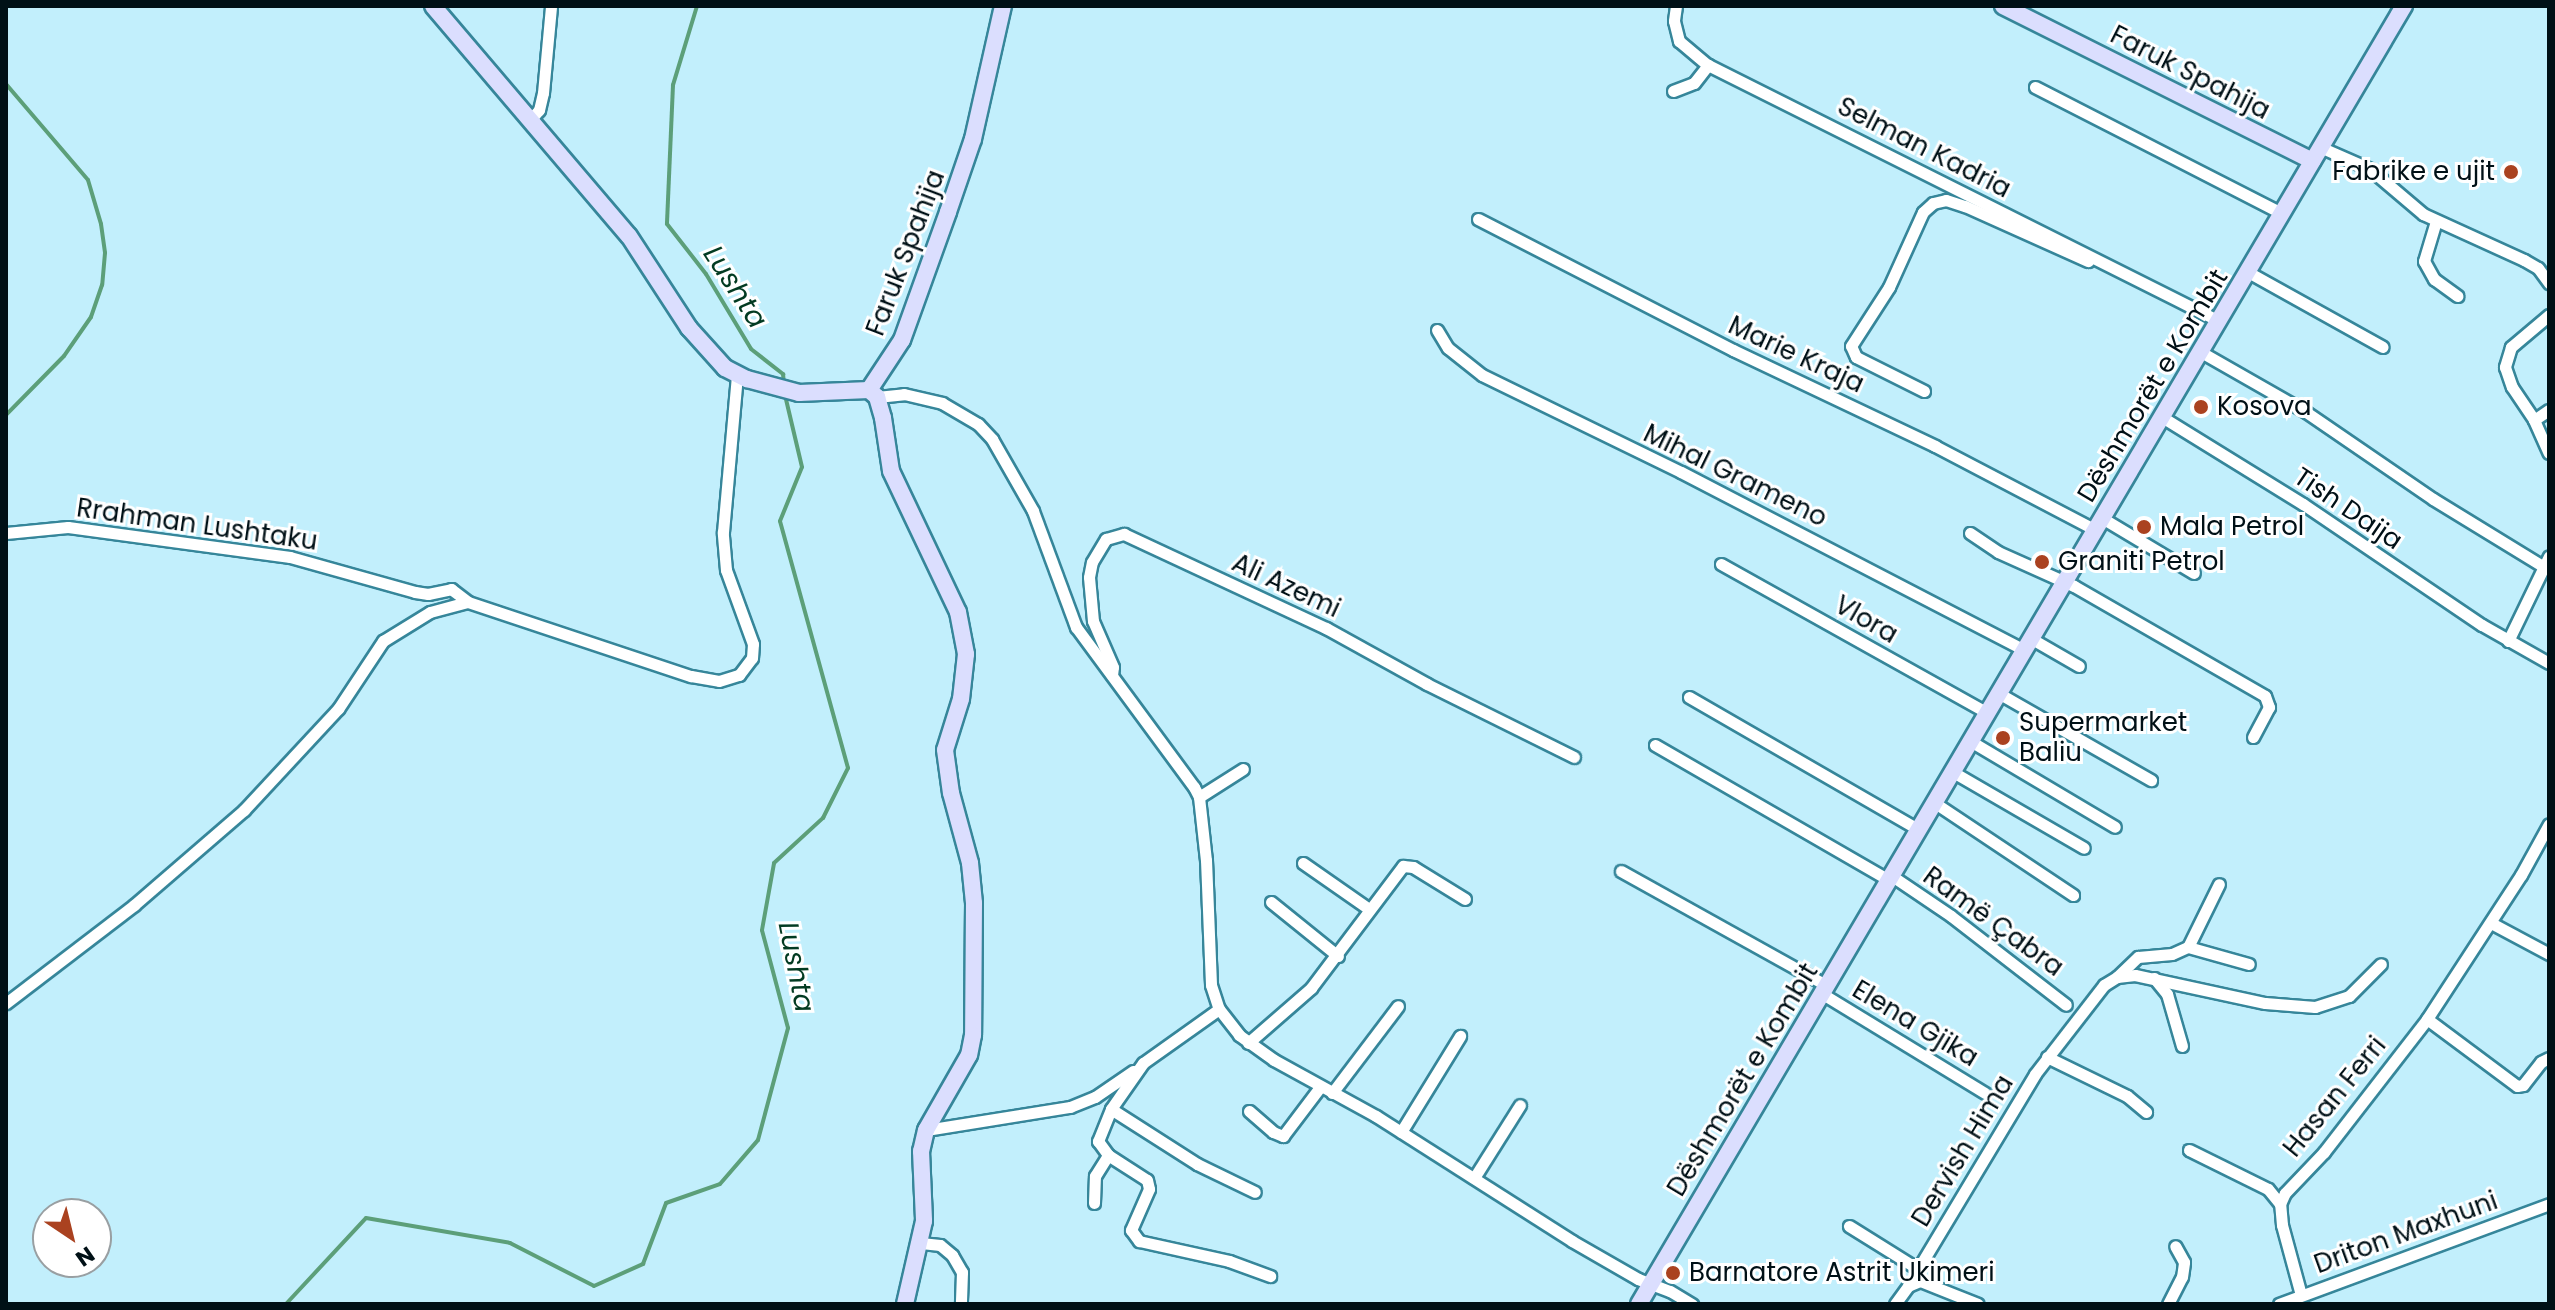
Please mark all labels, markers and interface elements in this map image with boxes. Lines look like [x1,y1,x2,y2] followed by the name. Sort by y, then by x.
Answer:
[2105,19,2275,127] street label: Faruk Spahija
[1832,91,2016,205] street label: Selman Kadria
[2332,156,2495,188] place label: Fabrike e ujit
[2502,163,2520,181] marker: Fabrike e ujit
[860,166,952,340] street label: Faruk Spahija
[696,239,774,335] water label: Lushta
[2071,264,2235,508] street label: Dëshmorët e Kombit
[1723,310,1869,400] street label: Marie Kraja
[2217,391,2312,423] place label: Kosova
[2192,398,2210,416] marker: Kosova
[1638,418,1832,534] street label: Mihal Grameno
[2288,461,2408,557] street label: Tish Daija
[75,493,319,557] street label: Rrahman Lushtaku
[2160,511,2304,543] place label: Mala Petrol
[2135,518,2153,536] marker: Mala Petrol
[2058,546,2225,578] place label: Graniti Petrol
[1227,547,1345,625] street label: Ali Azemi
[2033,553,2051,571] marker: Graniti Petrol
[1829,590,1903,650] street label: Vlora
[2019,707,2187,768] place label: Supermarket Baliu
[1994,729,2012,747] marker: Supermarket Baliu
[1917,861,2069,983] street label: Ramë Çabra
[771,919,821,1015] water label: Lushta
[1661,958,1825,1202] street label: Dëshmorët e Kombit
[1847,974,1983,1074] street label: Elena Gjika
[2277,1031,2393,1163] street label: Hasan Ferri
[1906,1070,2020,1232] street label: Dervish Hima
[2310,1185,2502,1281] street label: Driton Maxhuni
[32,1198,112,1278] north arrow
[69,1239,101,1274] text: N
[1689,1257,1995,1289] place label: Barnatore Astrit Ukimeri
[1664,1264,1682,1282] marker: Barnatore Astrit Ukimeri

